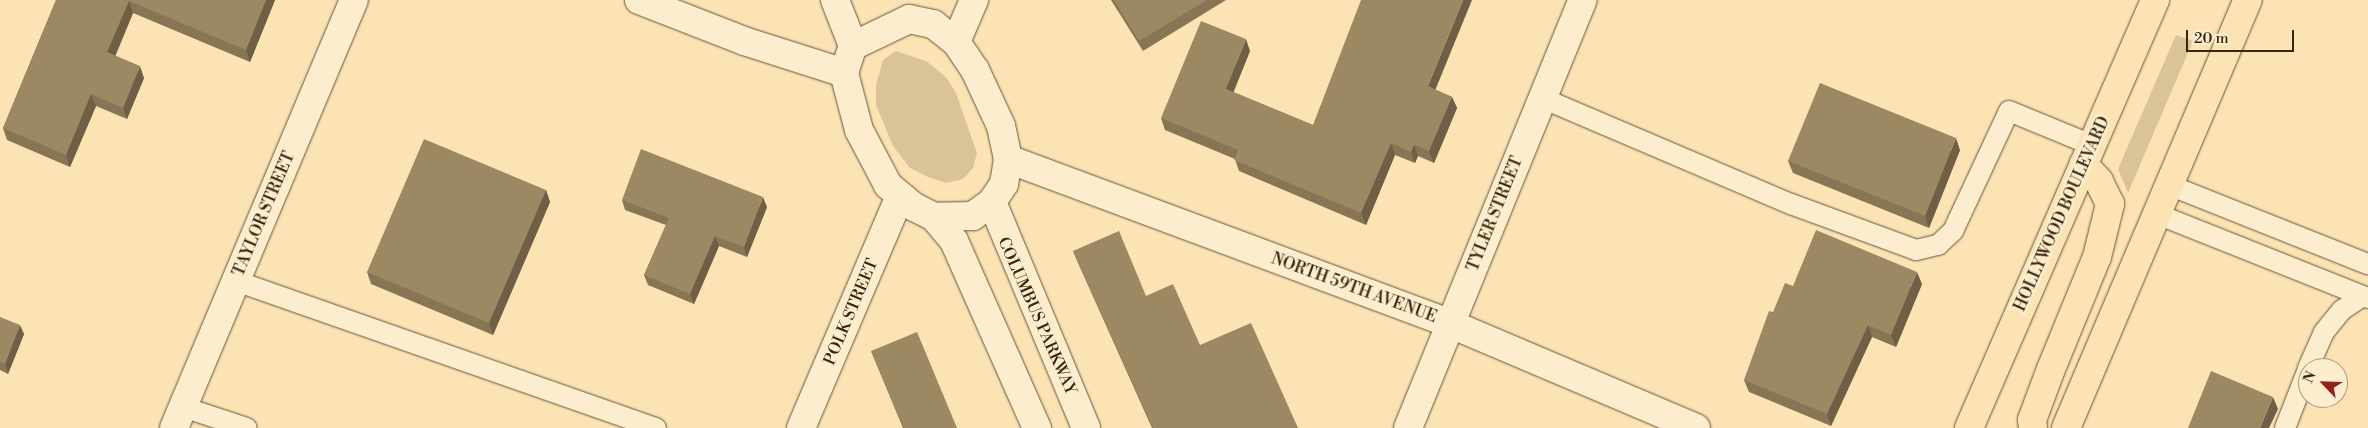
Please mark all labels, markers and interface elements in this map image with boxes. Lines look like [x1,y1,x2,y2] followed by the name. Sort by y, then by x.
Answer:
[2188,20,2296,52] scale bar
[2194,29,2229,48] text: 20 m
[2010,114,2114,314] street label: HOLLYWOOD BOULEVARD
[229,149,299,279] street label: TAYLOR STREET
[1463,154,1527,274] street label: TYLER STREET
[994,234,1080,398] street label: COLUMBUS PARKWAY
[1269,249,1439,327] street label: NORTH 59TH AVENUE
[820,256,882,368] street label: POLK STREET
[2298,358,2348,408] north arrow
[2300,369,2321,386] text: N

